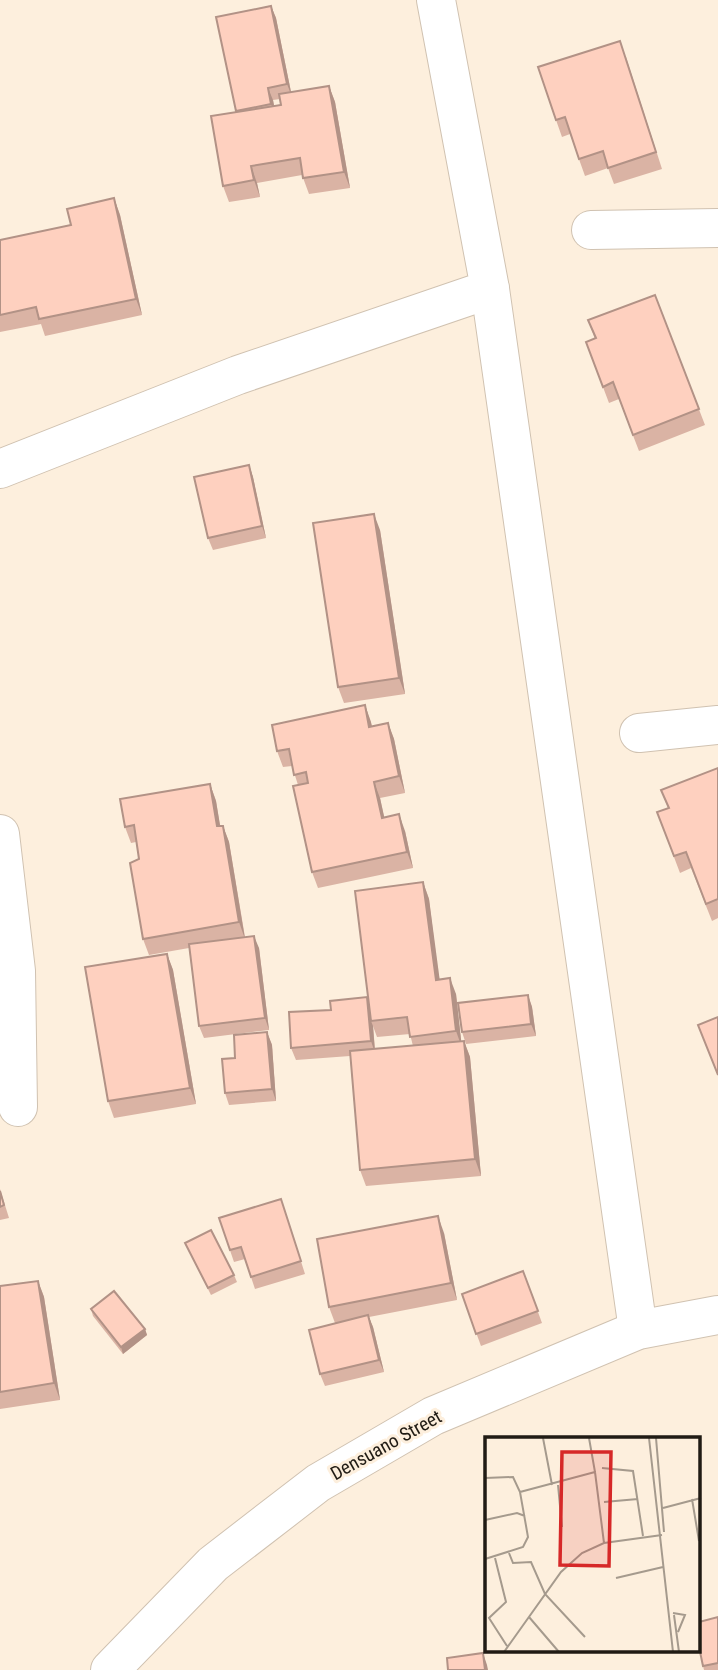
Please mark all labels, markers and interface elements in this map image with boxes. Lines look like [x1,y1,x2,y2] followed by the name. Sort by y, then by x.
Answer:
[326,1405,446,1485] street label: Densuano Street
[485,1437,700,1652] inset map

